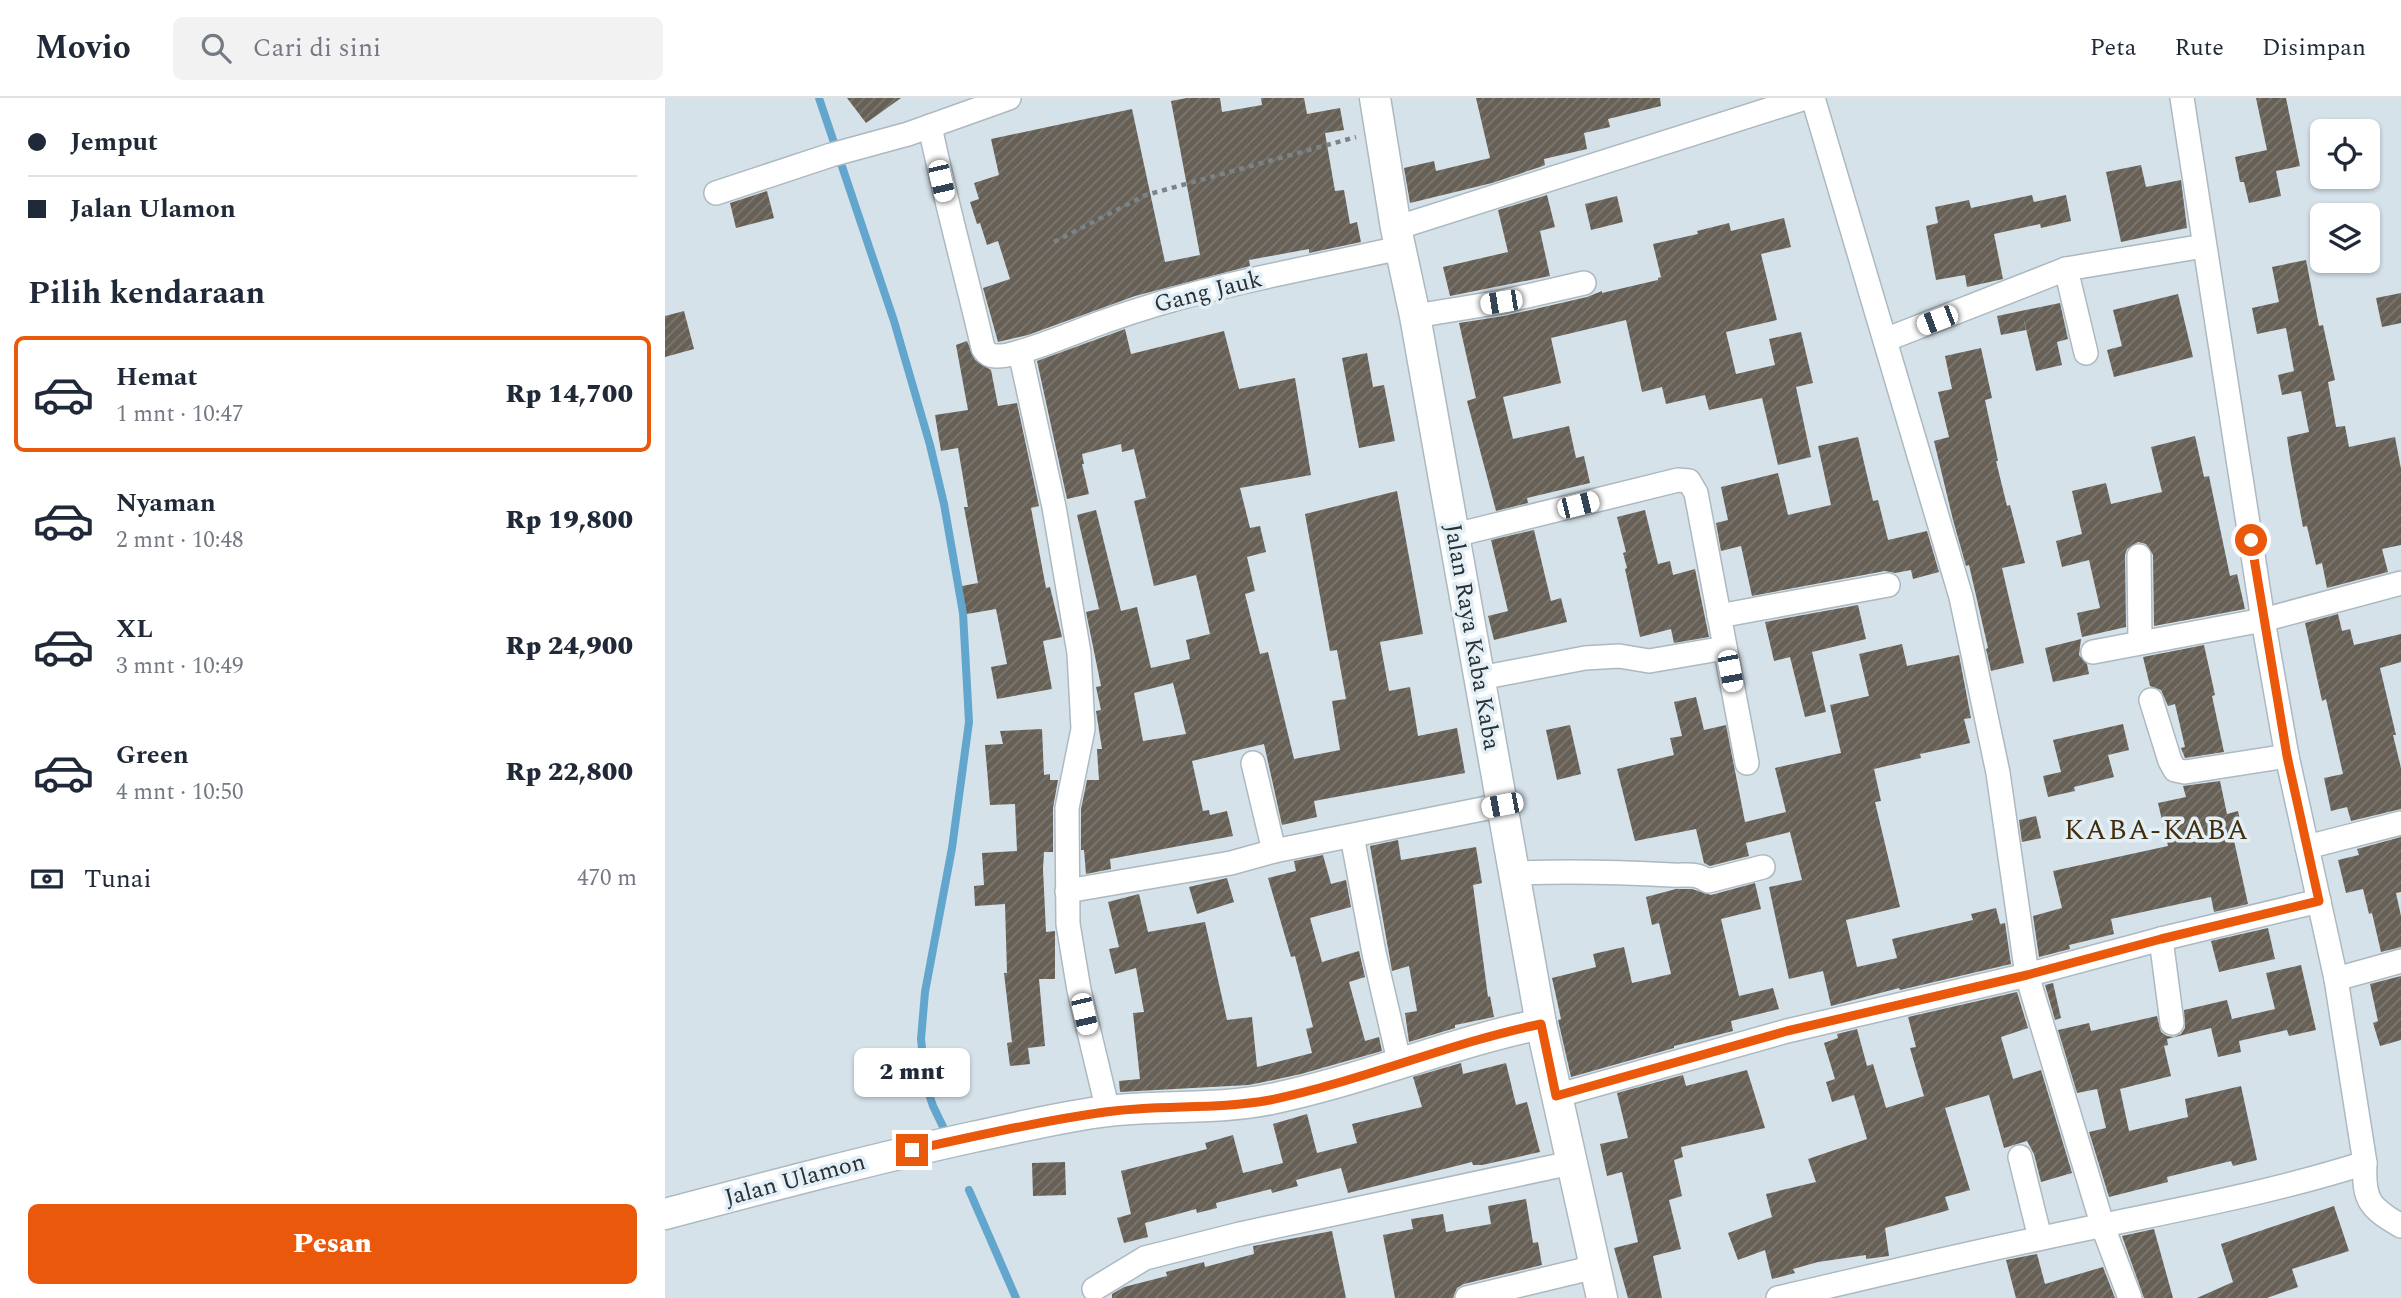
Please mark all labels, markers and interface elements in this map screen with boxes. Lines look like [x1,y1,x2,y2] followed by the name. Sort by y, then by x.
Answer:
[173,17,663,80] search box
[35,23,131,73] text: Movio
[253,28,381,68] text: Cari di sini
[197,29,235,67] icon: search
[2090,30,2136,66] text: Peta
[2174,30,2224,66] text: Rute
[2262,30,2366,66] text: Disimpan
[2310,119,2380,273] map controls
[2310,119,2380,189] button: locate
[70,122,158,162] text: Jemput
[927,158,956,204] car
[70,189,236,229] text: Jalan Ulamon
[2310,203,2380,273] button: layers
[1150,261,1266,323] street label: Gang Jauk
[28,269,265,318] text: Pilih kendaraan
[1479,288,1524,316] car
[1914,303,1961,337] car
[116,357,197,397] text: Hemat
[32,363,95,426] icon: car
[505,374,633,414] text: Rp 14,700
[116,397,244,432] text: 1 mnt · 10:47
[116,483,216,523] text: Nyaman
[32,489,95,552] icon: car
[1556,490,1601,520] car
[505,500,633,540] text: Rp 19,800
[1434,521,1510,753] street label: Jalan Raya Kaba Kaba
[116,523,244,558] text: 2 mnt · 10:48
[2235,524,2267,556] route start
[116,609,153,649] text: XL
[32,615,95,678] icon: car
[505,626,633,666] text: Rp 24,900
[1716,648,1745,694] car
[116,649,244,684] text: 3 mnt · 10:49
[116,735,189,775] text: Green
[32,741,95,804] icon: car
[505,752,633,792] text: Rp 22,800
[116,775,244,810] text: 4 mnt · 10:50
[1480,791,1525,819] car
[2064,809,2250,852] district label: KABA-KABA
[84,859,152,899] text: Tunai
[28,860,66,898] icon: cash
[577,861,637,896] text: 470 m
[1070,991,1099,1037] car
[854,1048,970,1098] callout: 2 mnt
[880,1055,945,1090] text: 2 mnt
[896,1134,928,1166] route end
[721,1144,869,1216] street label: Jalan Ulamon
[28,1204,637,1284] button: Pesan

